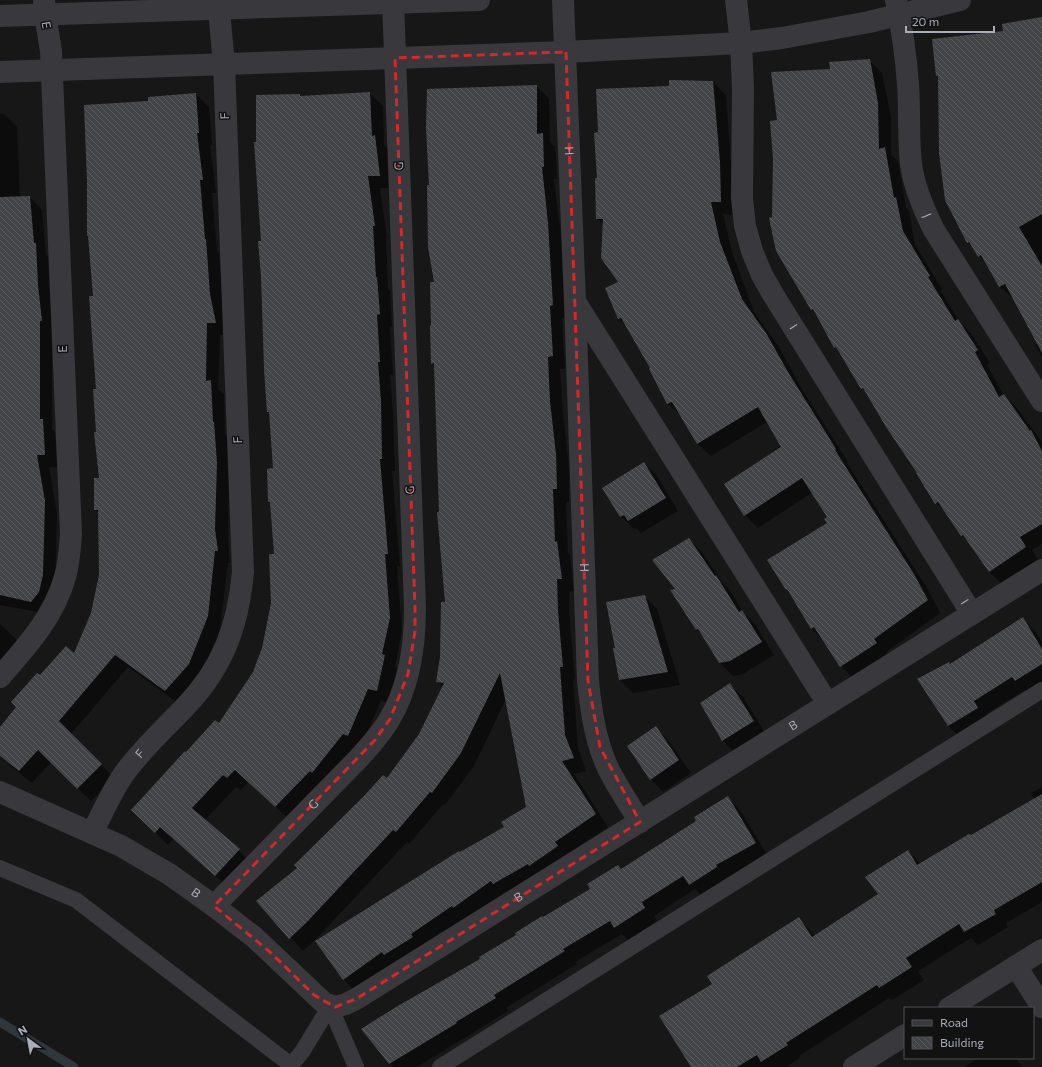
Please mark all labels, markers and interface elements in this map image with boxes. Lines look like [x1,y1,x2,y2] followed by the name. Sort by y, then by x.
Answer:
[906,8,994,34] scale bar
[912,14,939,28] text: 20 m
[39,20,54,30] street label: E
[217,112,231,120] street label: F
[563,146,577,156] street label: H
[391,161,405,171] street label: G
[920,211,935,220] street label: J
[787,321,801,331] street label: I
[55,345,69,353] street label: E
[230,436,244,444] street label: F
[402,485,416,495] street label: G
[578,563,592,572] street label: H
[958,596,972,606] street label: I
[786,717,800,733] street label: B
[132,746,147,760] street label: F
[305,796,321,812] street label: G
[189,884,204,900] street label: B
[511,888,525,905] street label: B
[904,1007,1034,1059] legend
[940,1015,968,1029] text: Road
[8,1019,48,1059] north arrow
[15,1022,29,1038] text: N
[940,1035,984,1049] text: Building

